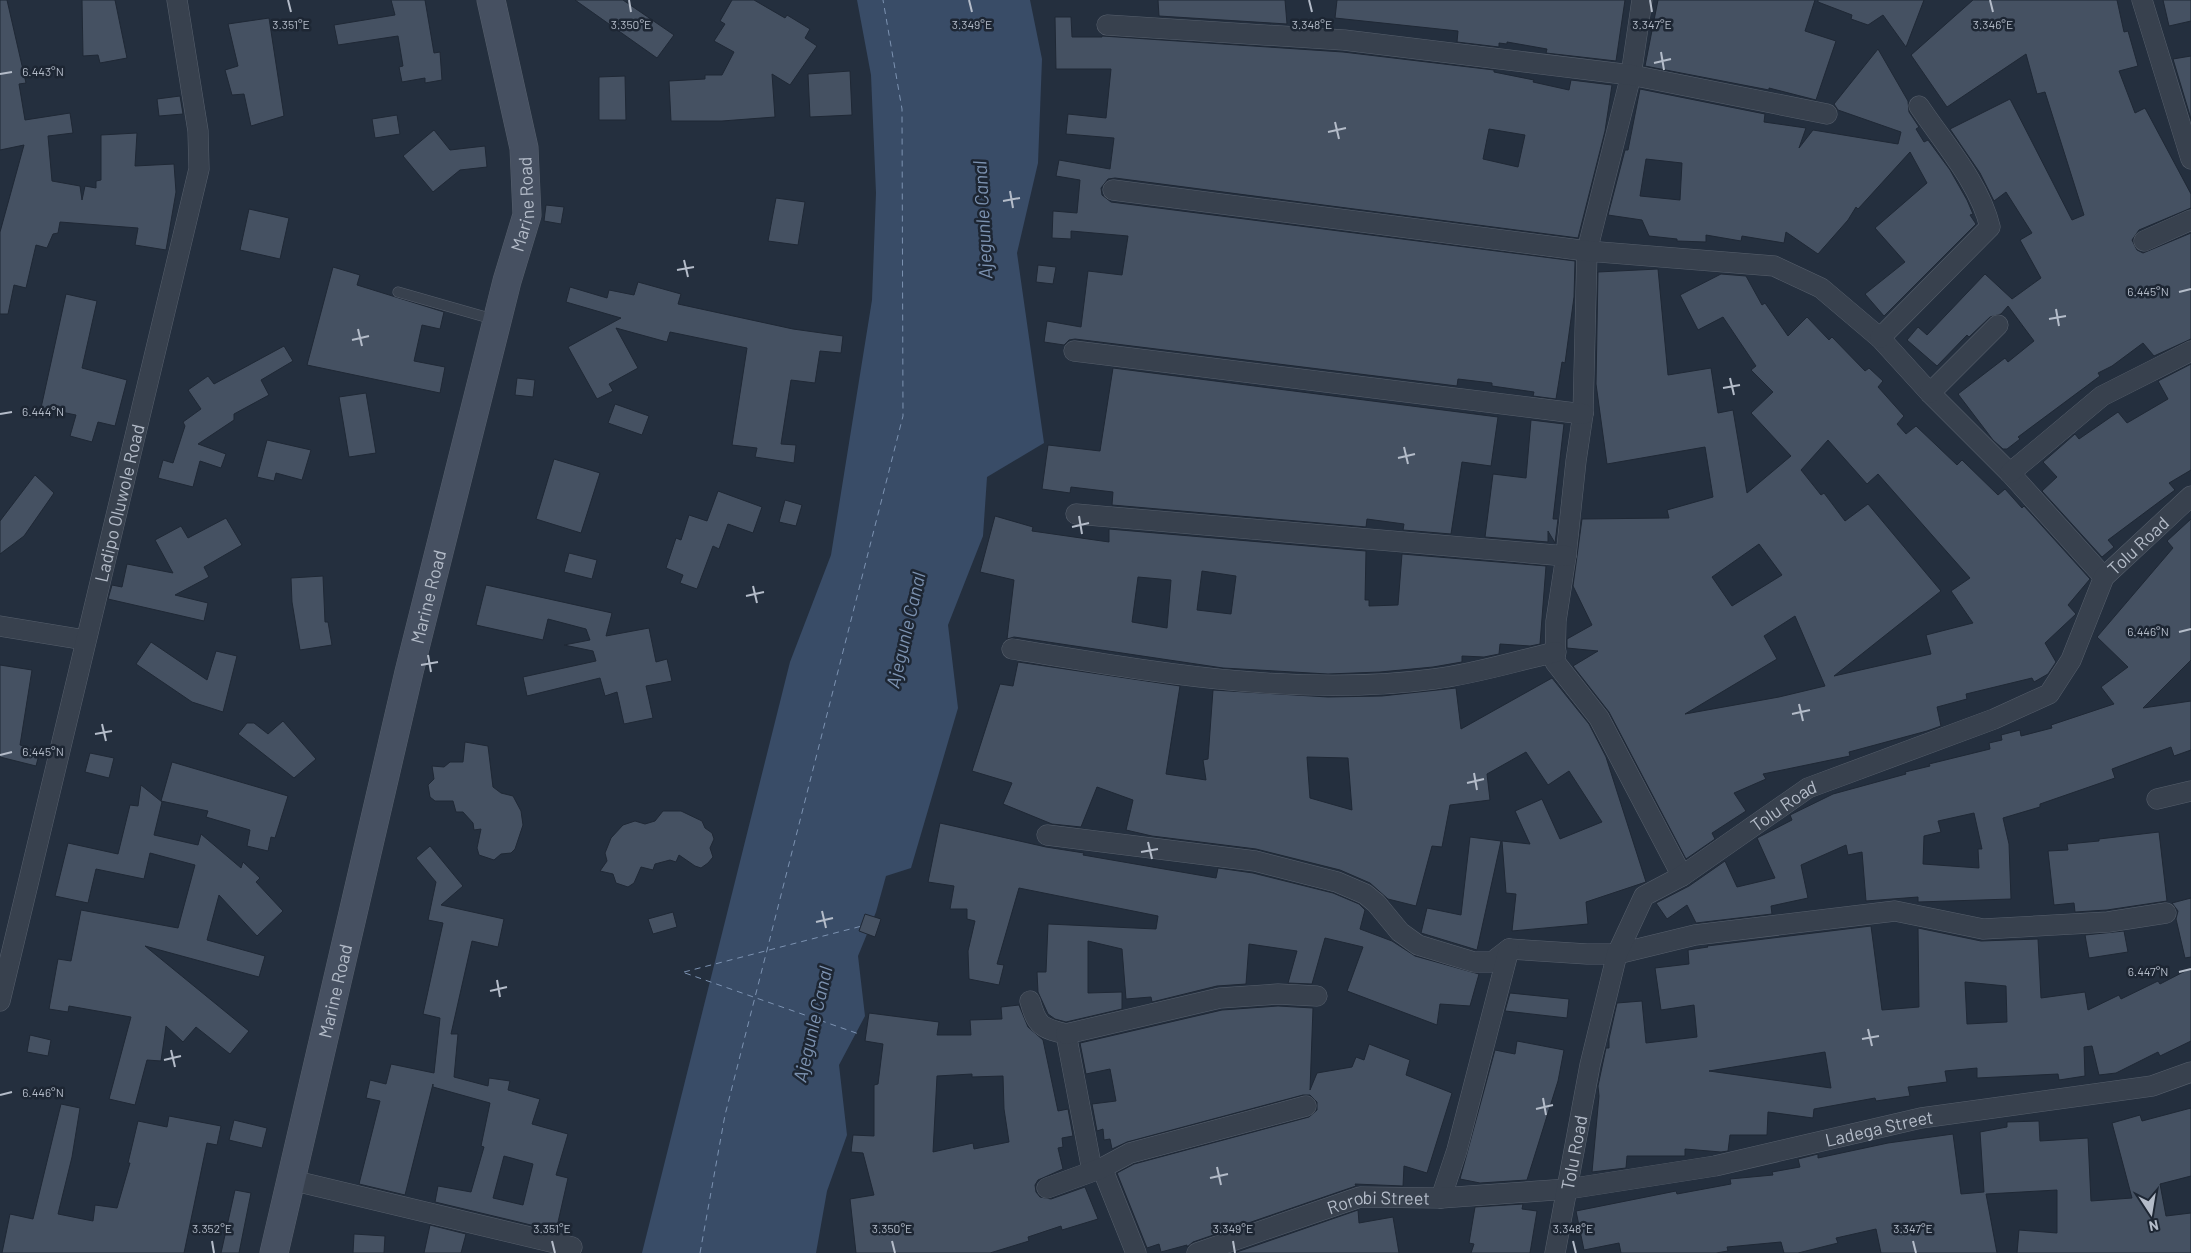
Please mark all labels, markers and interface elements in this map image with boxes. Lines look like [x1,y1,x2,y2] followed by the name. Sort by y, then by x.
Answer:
[272,17,310,31] text: 3.351°E
[611,17,651,31] text: 3.350°E
[952,17,992,31] text: 3.349°E
[1292,17,1332,31] text: 3.348°E
[1632,17,1672,31] text: 3.347°E
[1973,17,2013,31] text: 3.346°E
[22,64,64,78] text: 6.443°N
[506,156,538,254] street label: Marine Road
[967,160,997,280] water label: Ajegunle Canal
[2127,284,2169,298] text: 6.445°N
[22,404,64,418] text: 6.444°N
[90,422,149,584] street label: Ladipo Oluwole Road
[2103,511,2173,579] street label: Tolu Road
[406,548,450,646] street label: Marine Road
[880,569,930,690] water label: Ajegunle Canal
[2127,624,2169,638] text: 6.446°N
[22,744,64,758] text: 6.445°N
[1746,775,1819,836] street label: Tolu Road
[313,942,356,1040] street label: Marine Road
[787,963,837,1084] water label: Ajegunle Canal
[2128,964,2168,978] text: 6.447°N
[22,1085,64,1099] text: 6.446°N
[1823,1105,1935,1151] street label: Ladega Street
[1556,1113,1591,1192] street label: Tolu Road
[1324,1186,1430,1219] street label: Rorobi Street
[2126,1188,2176,1238] north arrow
[2147,1217,2160,1235] text: N
[192,1221,232,1235] text: 3.352°E
[533,1221,571,1235] text: 3.351°E
[872,1221,912,1235] text: 3.350°E
[1213,1221,1253,1235] text: 3.349°E
[1553,1221,1593,1235] text: 3.348°E
[1893,1221,1933,1235] text: 3.347°E

